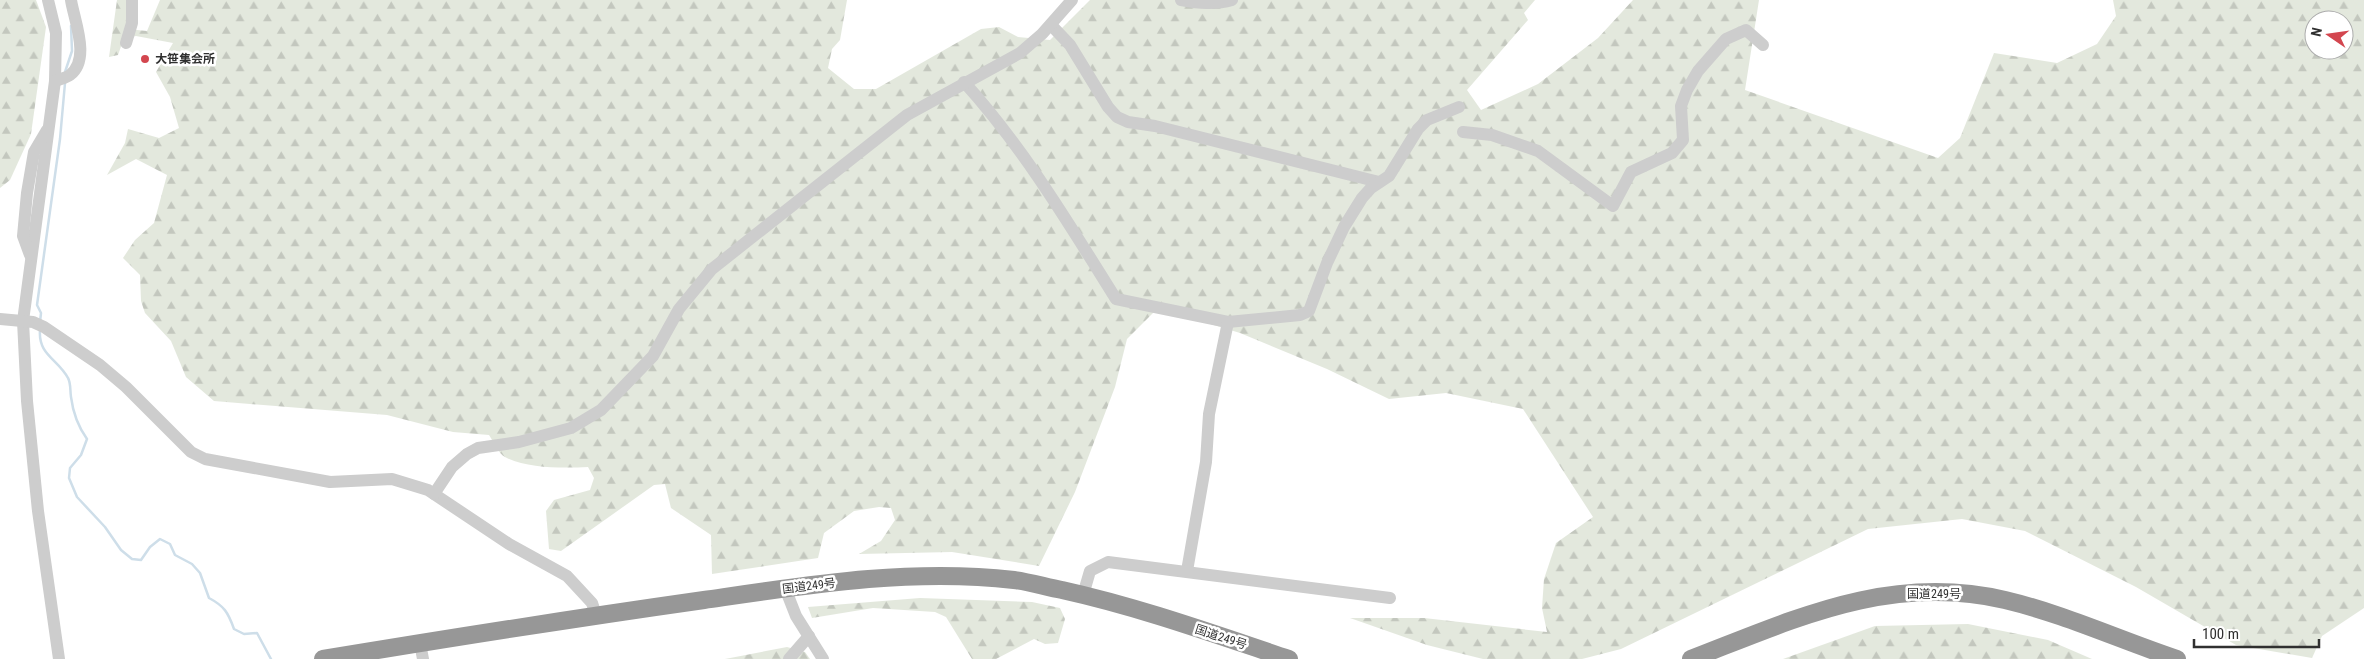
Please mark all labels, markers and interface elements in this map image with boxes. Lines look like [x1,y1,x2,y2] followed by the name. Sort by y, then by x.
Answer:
[2304,10,2354,60] north arrow
[2308,26,2325,38] text: N
[155,52,215,66] place label: 大笹集会所
[139,53,151,65] marker: 大笹集会所
[781,576,837,596] street label: 国道249号
[1907,587,1961,601] street label: 国道249号
[2194,616,2319,648] scale bar
[1193,622,1249,652] street label: 国道249号
[2202,625,2239,643] text: 100 m

